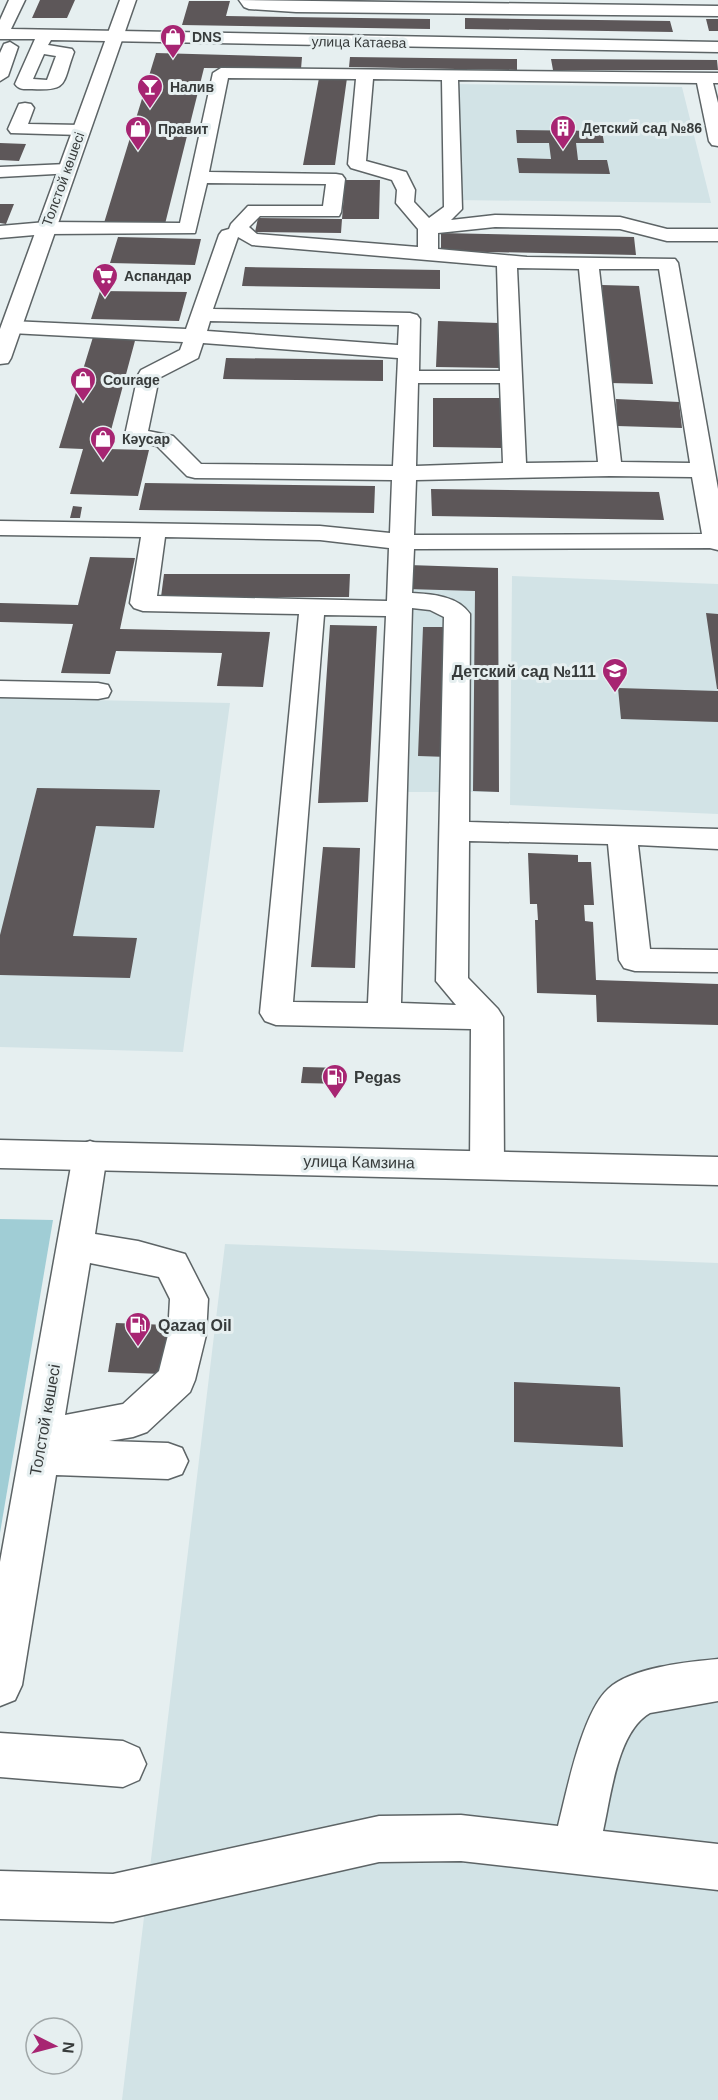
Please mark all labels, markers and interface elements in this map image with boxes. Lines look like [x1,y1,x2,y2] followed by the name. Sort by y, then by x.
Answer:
[158,22,188,60] shop icon: DNS
[192,29,222,45] place label: DNS
[311,33,407,51] street label: улица Катаева
[135,72,165,110] bar icon: Налив
[170,79,214,95] place label: Налив
[548,113,578,151] building icon: Детский сад №86
[123,114,153,152] shop icon: Правит
[582,120,702,136] place label: Детский сад №86
[158,121,209,137] place label: Правит
[39,130,87,228] street label: Толстой көшесі
[90,261,120,299] supermarket icon: Аспандар
[124,268,192,284] place label: Аспандар
[68,365,98,403] shop icon: Courage
[103,372,160,388] place label: Courage
[88,424,118,462] shop icon: Кәусар
[122,431,170,447] place label: Кәусар
[600,656,630,694] school or university icon: Детский сад №111
[452,663,596,680] place label: Детский сад №111
[320,1062,350,1100] fuel station icon: Pegas
[354,1069,401,1086] place label: Pegas
[303,1153,415,1171] street label: улица Камзина
[123,1310,153,1348] fuel station icon: Qazaq Oil
[158,1317,232,1334] place label: Qazaq Oil
[27,1363,63,1477] street label: Толстой көшесі
[24,2016,84,2076] north arrow
[59,2041,77,2054] text: N

